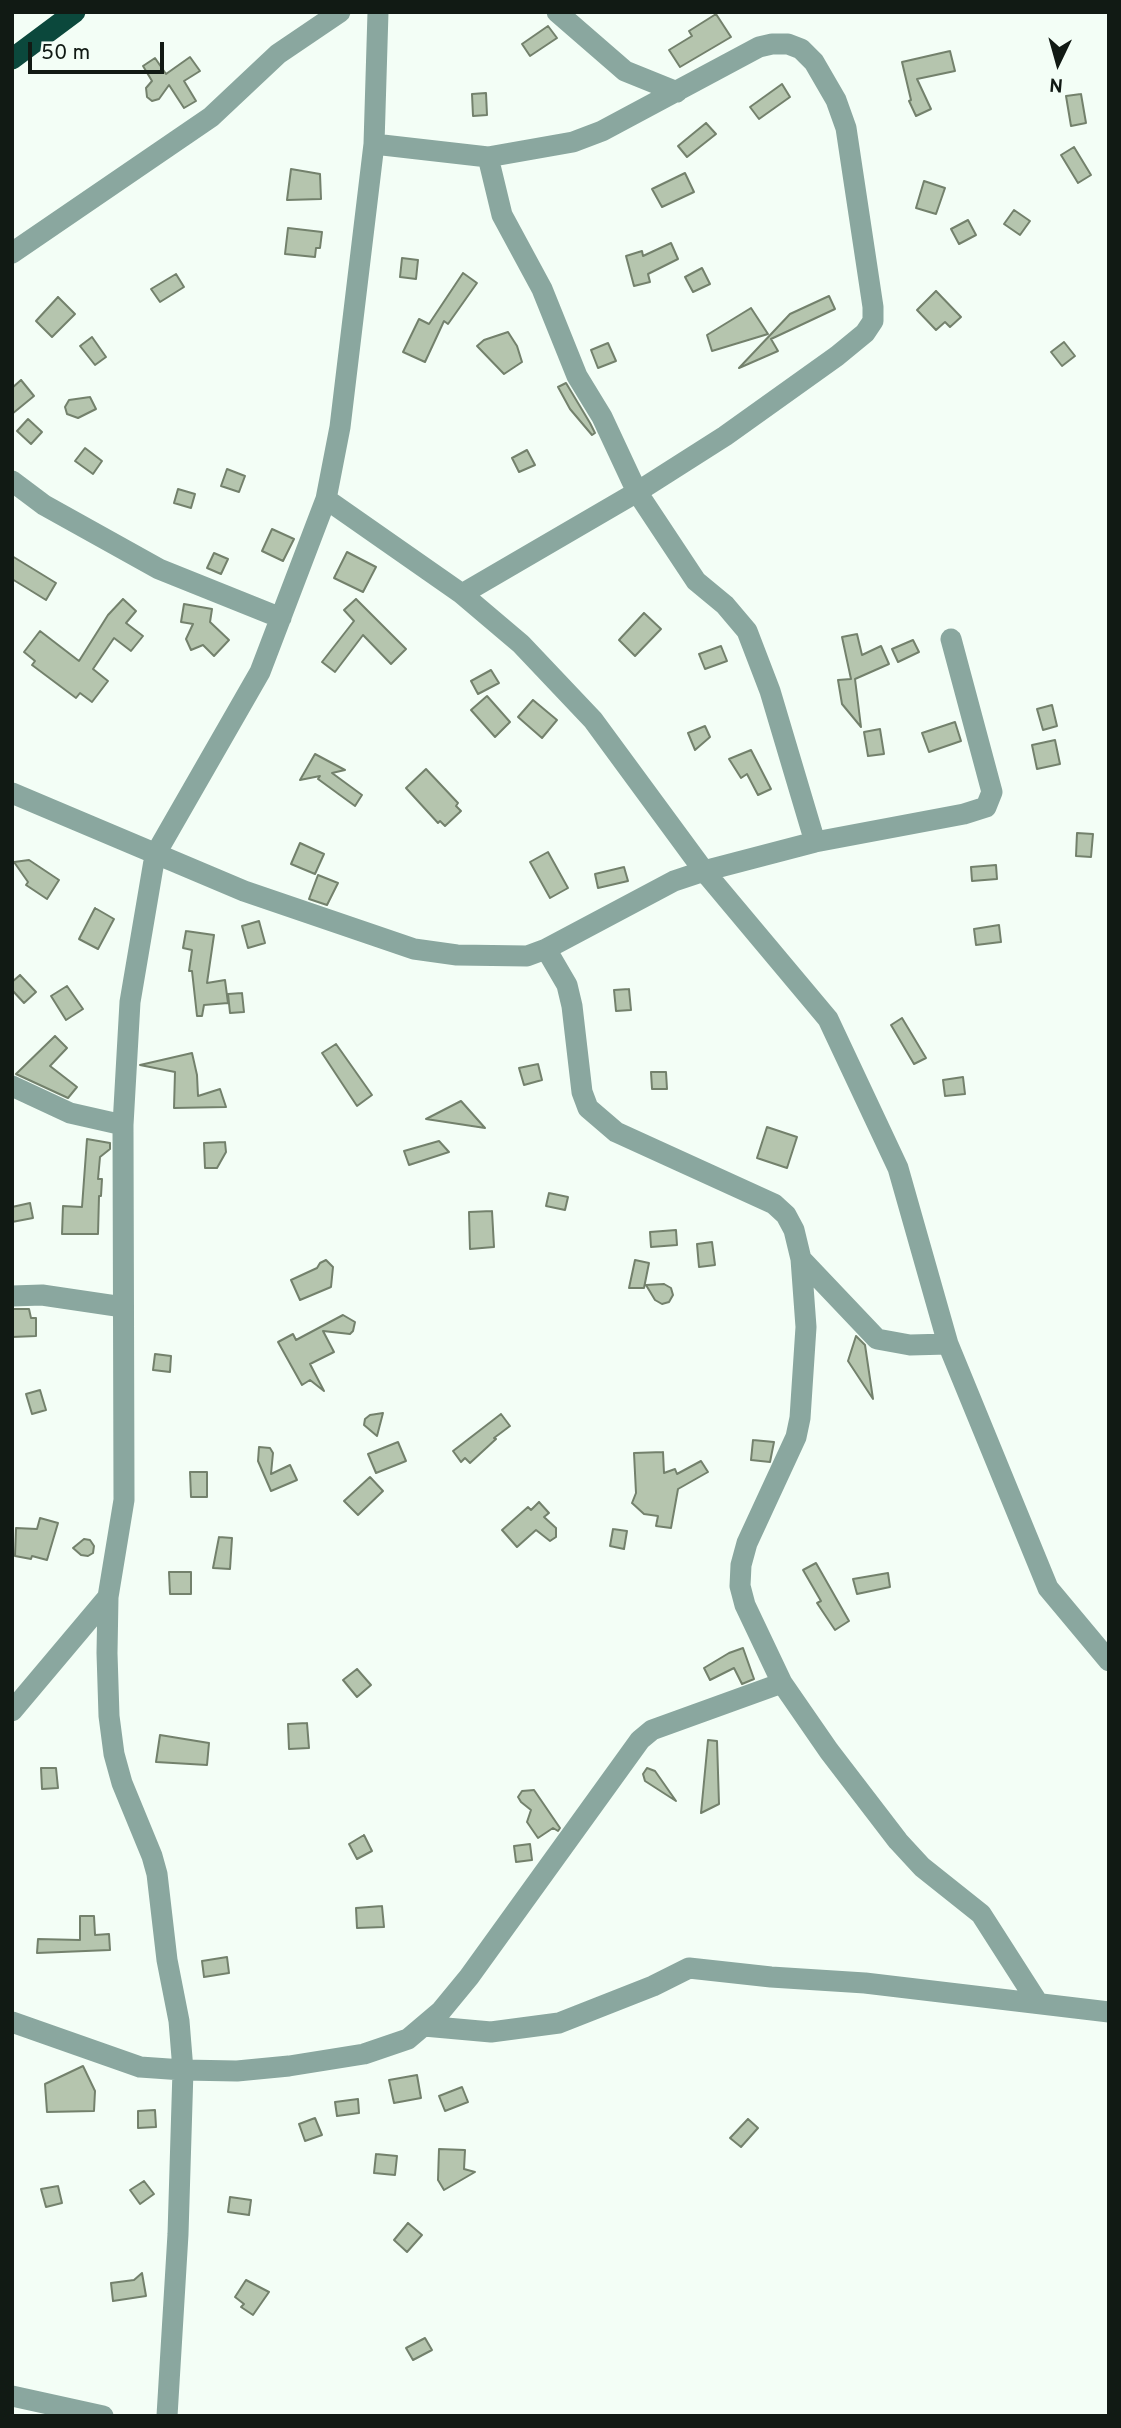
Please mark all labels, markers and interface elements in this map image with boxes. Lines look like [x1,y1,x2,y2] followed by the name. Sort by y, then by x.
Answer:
[32,28,168,72] scale bar
[1023,28,1093,98] north arrow
[41,40,90,67] text: 50 m
[1048,71,1064,96] text: N

